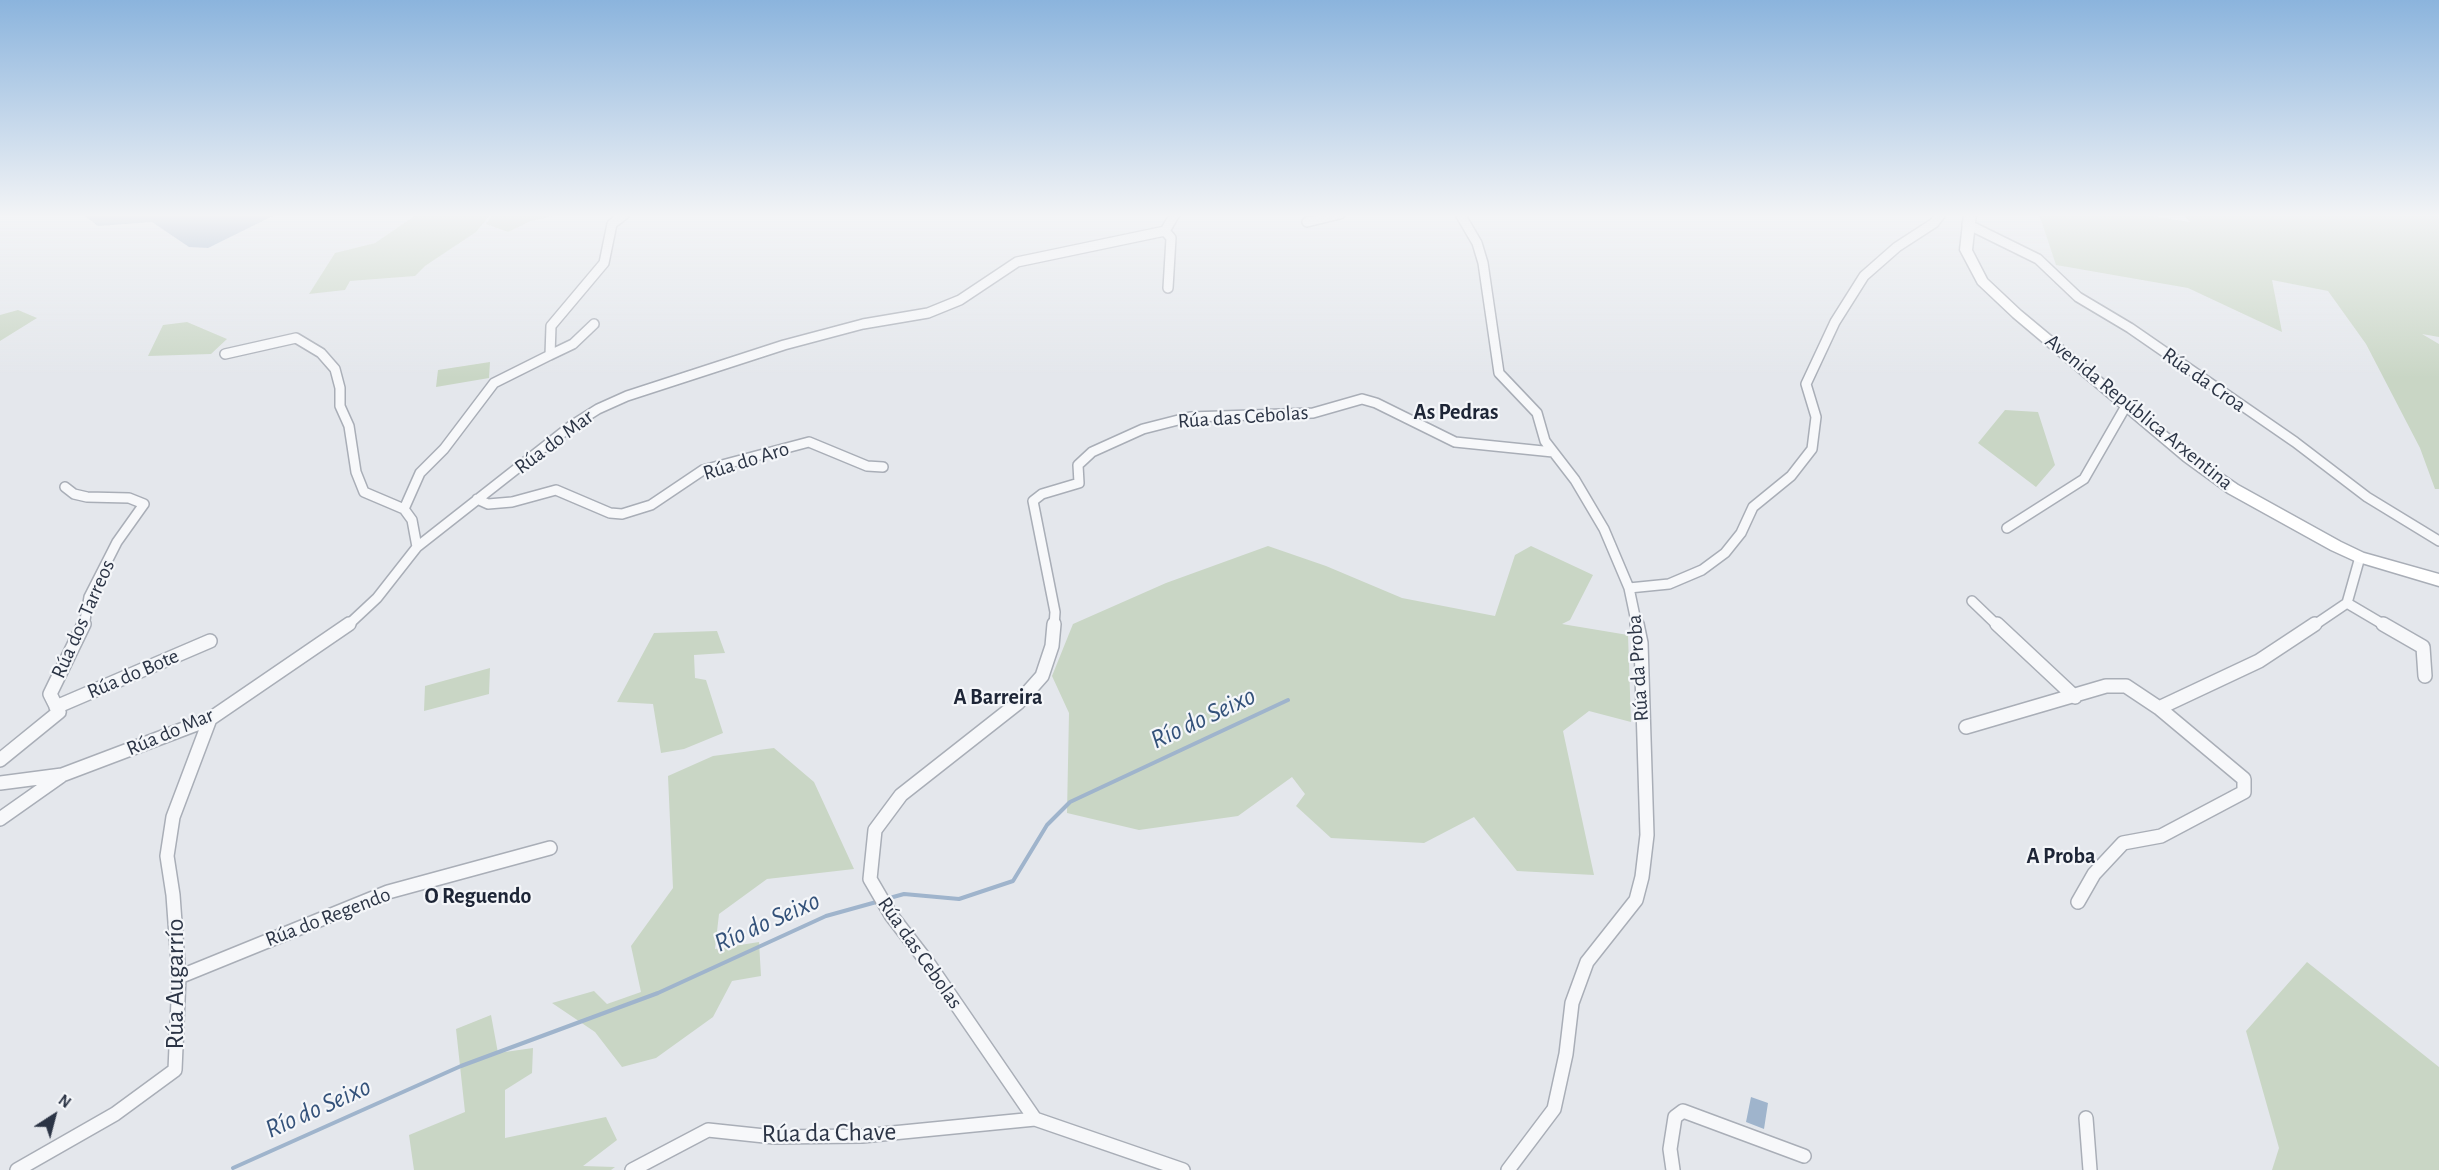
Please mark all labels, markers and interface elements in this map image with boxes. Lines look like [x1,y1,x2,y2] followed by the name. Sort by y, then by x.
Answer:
[2040,328,2238,496] street label: Avenida República Arxentina
[2157,342,2251,418] street label: Rúa da Croa
[1414,399,1498,425] district label: As Pedras
[1177,400,1309,434] street label: Rúa das Cebolas
[510,404,598,480] street label: Rúa do Mar
[700,436,792,486] street label: Rúa do Aro
[46,556,120,682] street label: Rúa dos Tarreos
[1622,614,1654,722] street label: Rúa da Proba
[83,643,183,705] street label: Rúa do Bote
[1145,680,1261,756] water label: Río do Seixo
[953,684,1043,710] district label: A Barreira
[123,702,217,762] street label: Rúa do Mar
[2026,843,2096,869] district label: A Proba
[262,882,394,952] street label: Rúa do Regendo
[425,883,531,909] district label: O Reguendo
[709,884,825,960] water label: Río do Seixo
[872,892,968,1014] street label: Rúa das Cebolas
[159,918,191,1050] street label: Rúa Augarrío
[260,1070,376,1146] water label: Río do Seixo
[24,1086,84,1146] north arrow
[55,1092,74,1111] text: N
[761,1116,897,1150] street label: Rúa da Chave

